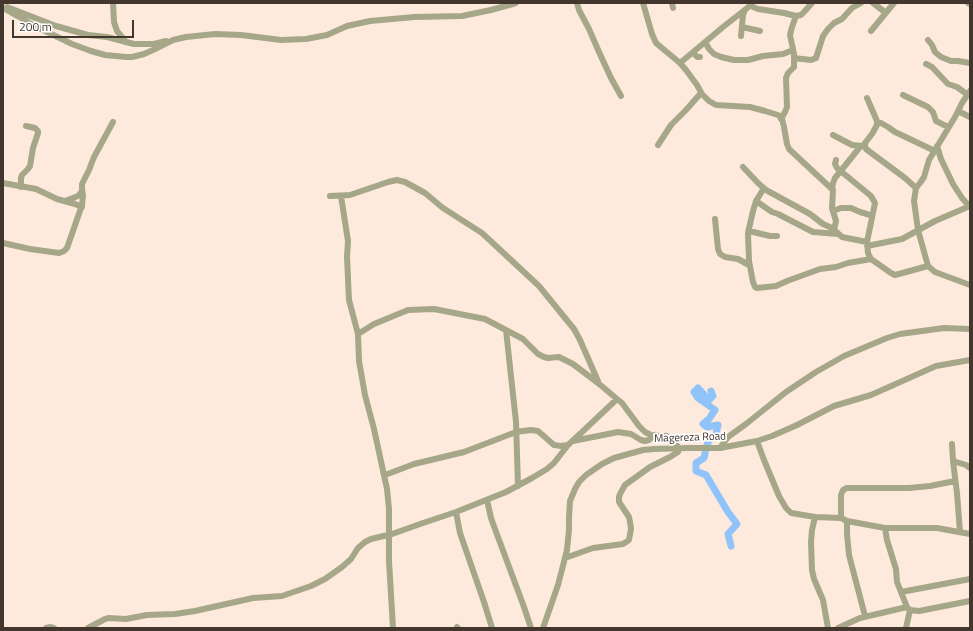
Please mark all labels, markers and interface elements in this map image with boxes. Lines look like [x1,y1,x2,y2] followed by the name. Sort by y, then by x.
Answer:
[14,12,136,38] scale bar
[19,17,52,36] text: 200 m
[654,430,726,446] street label: Magereza Road

